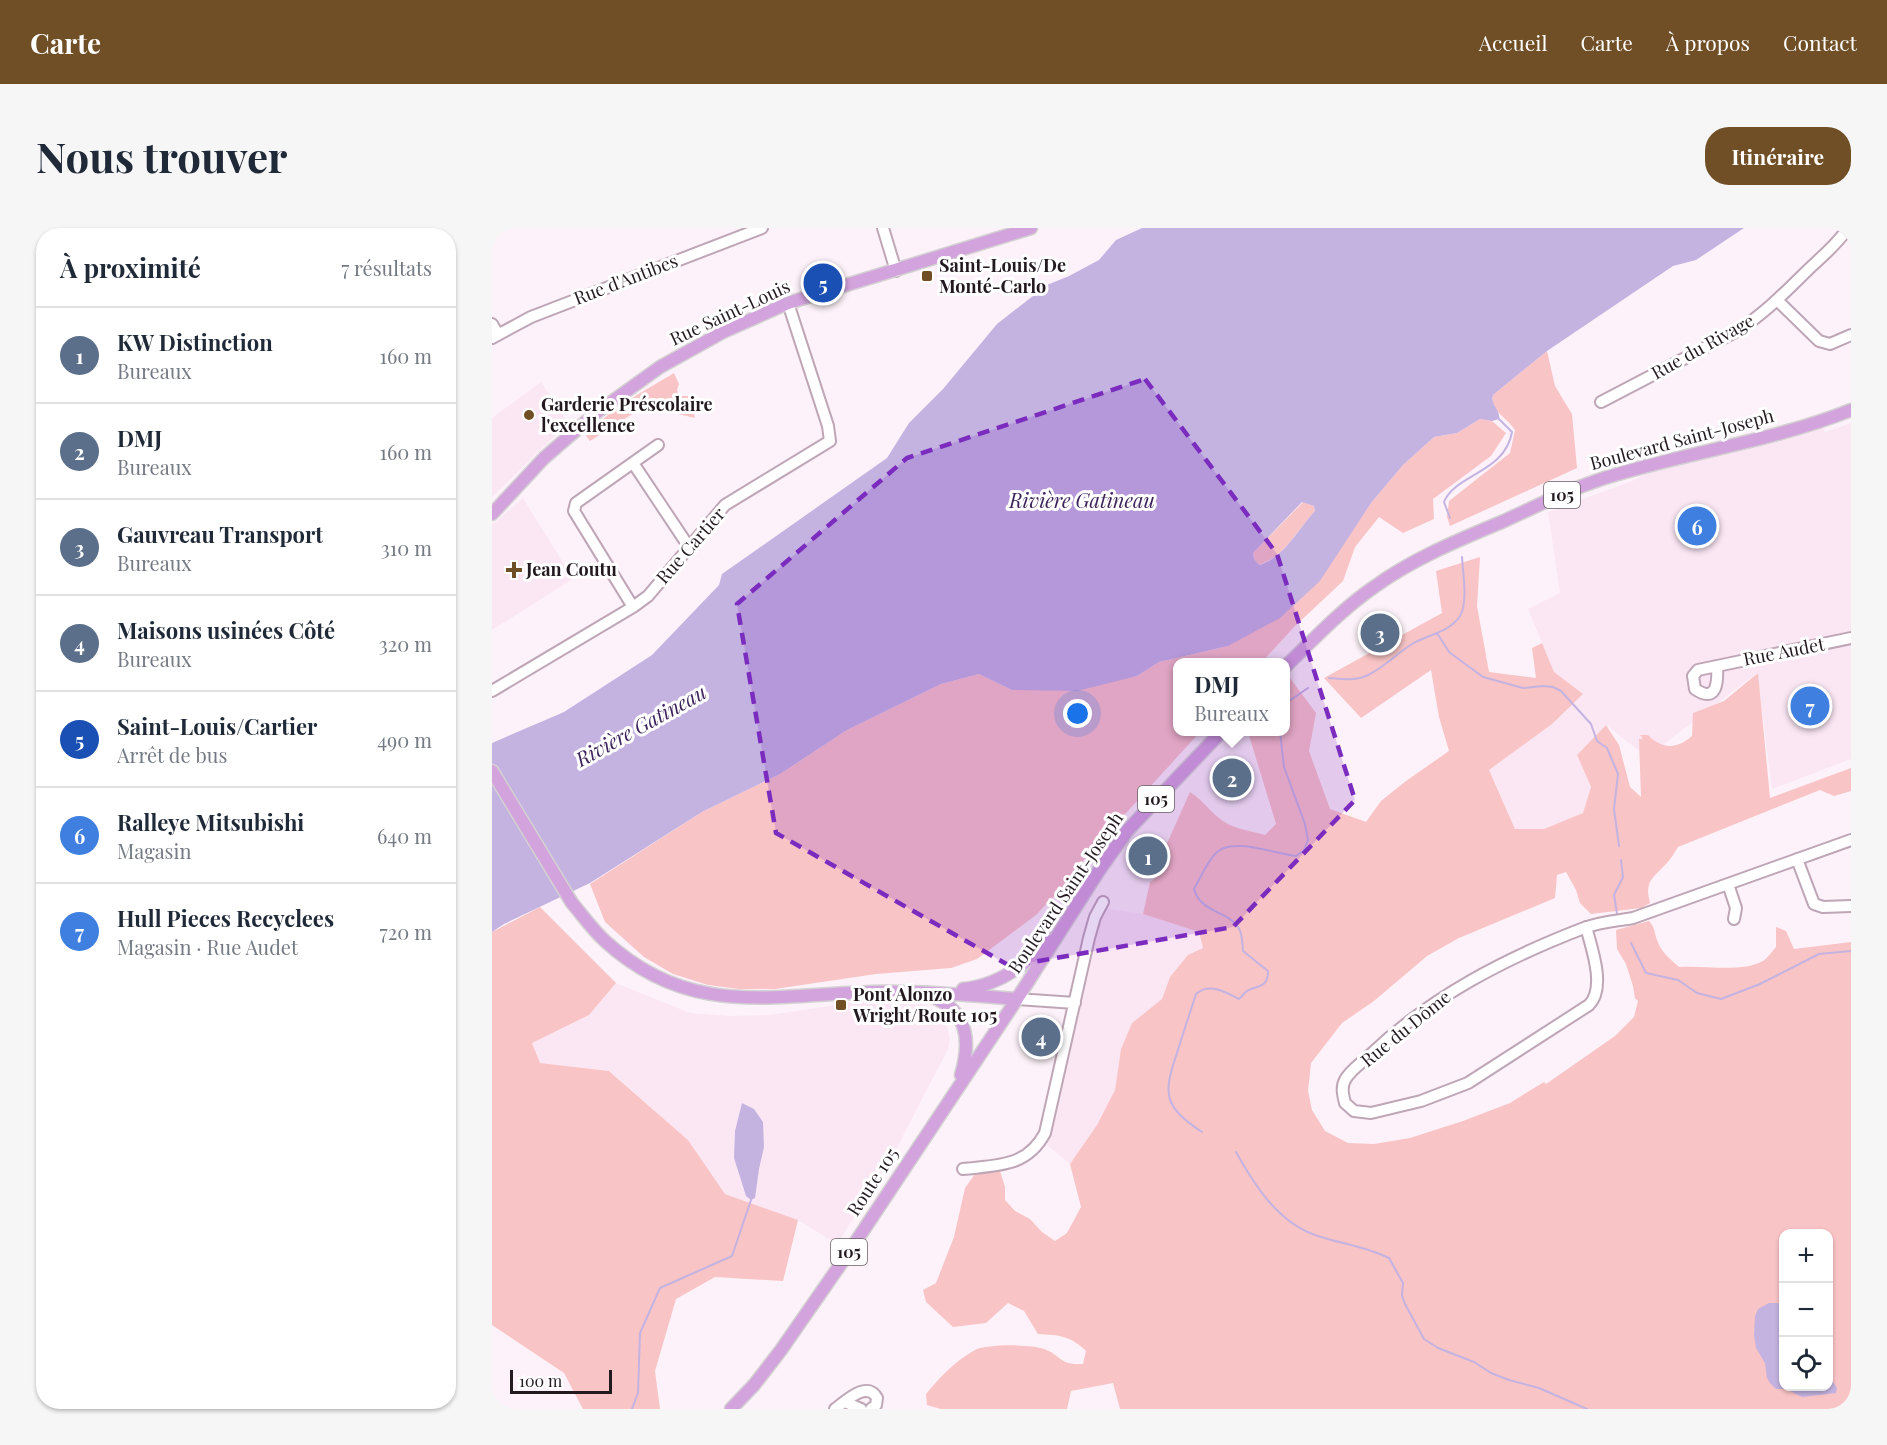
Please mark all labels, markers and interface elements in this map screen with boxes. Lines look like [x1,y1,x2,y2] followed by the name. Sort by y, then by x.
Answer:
[30,24,101,61] text: Carte
[1479,28,1547,56] text: Accueil
[1580,28,1633,56] text: Carte
[1666,28,1750,56] text: À propos
[1783,28,1857,56] text: Contact
[1705,127,1851,185] button: Itinéraire
[36,128,287,184] text: Nous trouver
[570,248,681,310] street label: Rue d'Antibes
[60,250,201,285] text: À proximité
[939,253,1066,298] place label: Saint-Louis/De Monté-Carlo
[341,254,432,281] text: 7 résultats
[804,260,842,306] pin: 5
[920,269,934,283] marker: Saint-Louis/De Monté-Carlo
[666,274,794,350] street label: Rue Saint-Louis
[1647,308,1758,384] street label: Rue du Rivage
[117,327,273,357] text: KW Distinction
[76,342,83,369] text: 1
[380,342,432,369] text: 160 m
[117,357,192,384] text: Bureaux
[541,392,713,437] place label: Garderie Préscolaire l'excellence
[1587,403,1777,475] street label: Boulevard Saint-Joseph
[522,408,536,422] marker: Garderie Préscolaire l'excellence
[117,423,162,453] text: DMJ
[74,438,85,465] text: 2
[380,438,432,465] text: 160 m
[117,453,192,480] text: Bureaux
[1544,482,1580,508] road number: 105
[1008,486,1155,513] water label: Rivière Gatineau
[650,502,730,589] street label: Rue Cartier
[1678,504,1716,548] pin: 6
[117,519,323,549] text: Gauvreau Transport
[75,534,84,561] text: 3
[381,534,432,561] text: 310 m
[117,549,192,576] text: Bureaux
[525,557,617,581] place label: Jean Coutu
[507,563,521,577] marker: Jean Coutu
[1360,610,1400,656] pin: 3
[117,615,335,645] text: Maisons usinées Côté
[74,630,85,657] text: 4
[379,630,432,657] text: 320 m
[1741,631,1827,671] street label: Rue Audet
[117,645,192,672] text: Bureaux
[1173,658,1290,736] popup
[1194,669,1239,699] text: DMJ
[569,678,711,772] water label: Rivière Gatineau
[1790,684,1830,728] pin: 7
[1063,699,1092,728] your location
[1194,699,1269,726] text: Bureaux
[117,711,317,741] text: Saint-Louis/Cartier
[75,726,84,753] text: 5
[377,726,432,753] text: 490 m
[117,741,227,768] text: Arrêt de bus
[1212,756,1252,800] pin: 2
[1138,786,1174,812] road number: 105
[117,807,304,837] text: Ralleye Mitsubishi
[1002,807,1128,978] street label: Boulevard Saint-Joseph
[74,822,85,849] text: 6
[377,822,432,849] text: 640 m
[1128,834,1168,878] pin: 1
[117,837,191,864] text: Magasin
[117,903,334,933] text: Hull Pieces Recyclees
[75,918,84,945] text: 7
[380,918,432,945] text: 720 m
[117,933,298,960] text: Magasin · Rue Audet
[852,982,997,1027] place label: Pont Alonzo Wright/Route 105
[1355,985,1455,1072] street label: Rue du Dôme
[834,998,848,1012] marker: Pont Alonzo Wright/Route 105
[1022,1014,1060,1060] pin: 4
[841,1143,903,1220] street label: Route 105
[1779,1229,1833,1391] map controls
[1779,1229,1833,1283] button: +
[831,1239,867,1265] road number: 105
[1779,1283,1833,1337] button: −
[1779,1337,1833,1391] button: locate
[510,1367,612,1394] scale bar
[519,1370,562,1391] text: 100 m

